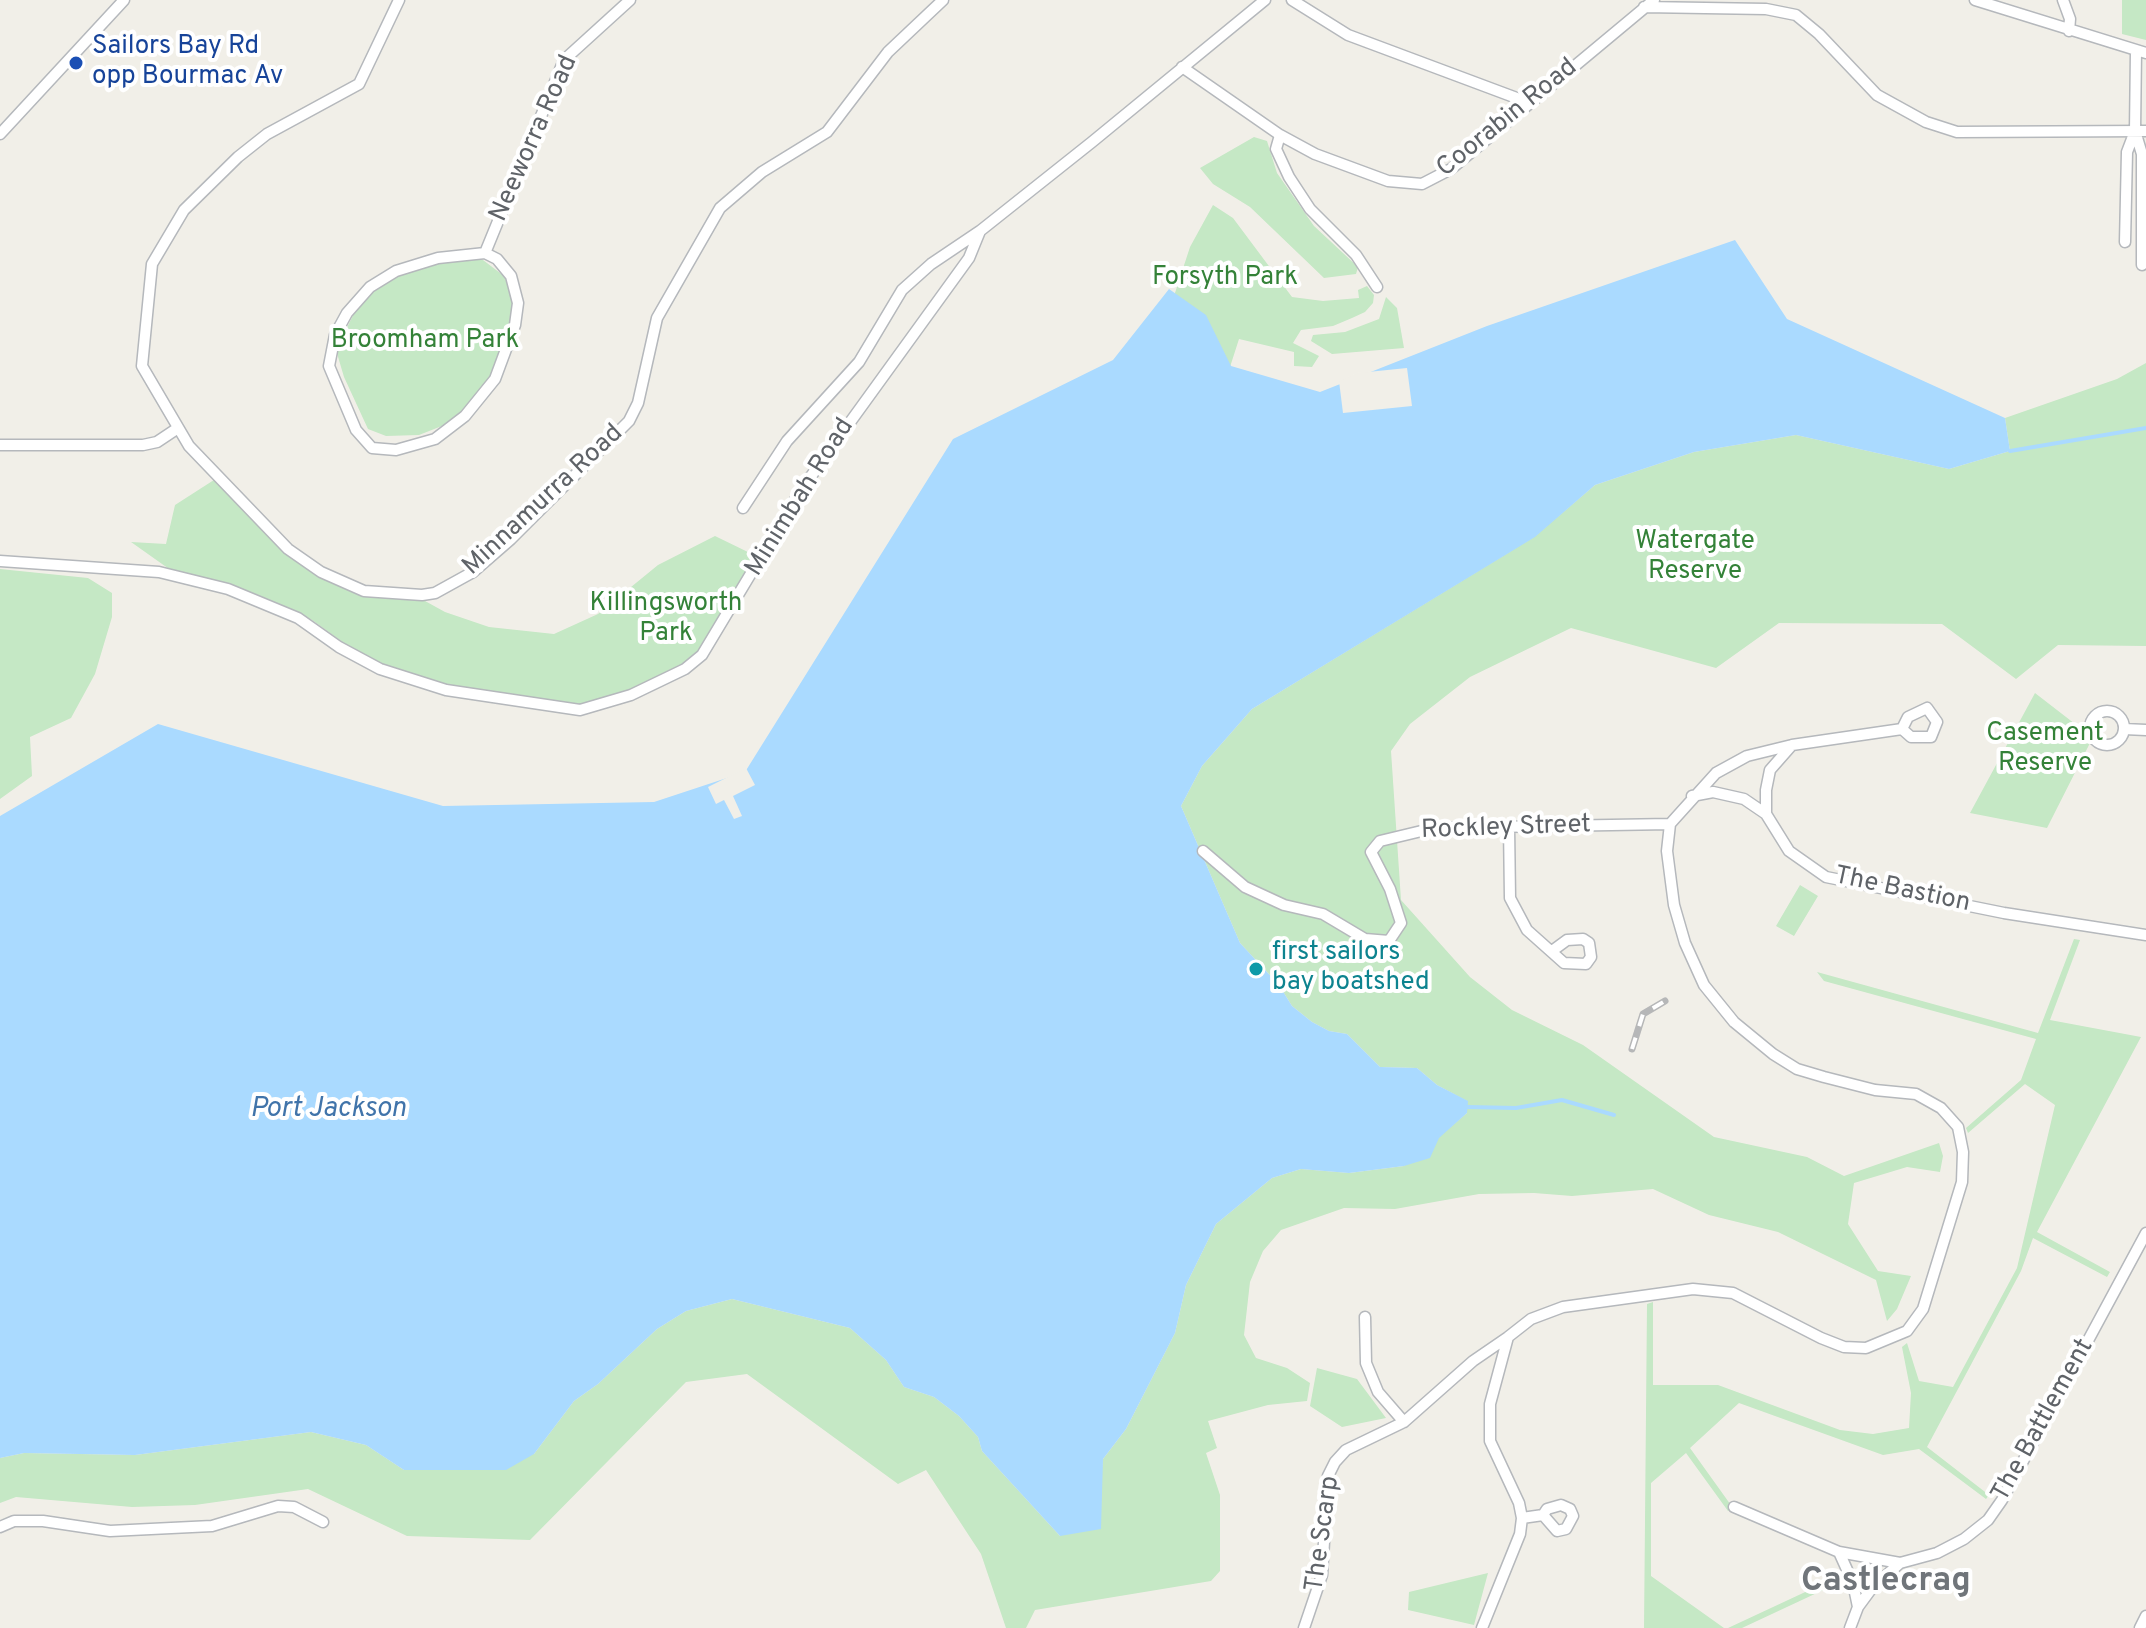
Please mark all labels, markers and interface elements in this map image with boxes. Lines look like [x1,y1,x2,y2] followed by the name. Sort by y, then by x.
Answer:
[92,32,283,94] place label: Sailors Bay Rd opp Bourmac Av
[484,51,586,227] street label: Neeworra Road
[1431,53,1585,185] street label: Coorabin Road
[67,54,85,72] marker: Sailors Bay Rd opp Bourmac Av
[1152,263,1298,295] park label: Forsyth Park
[331,326,519,358] park label: Broomham Park
[740,413,862,583] street label: Minimbah Road
[457,419,631,583] street label: Minnamurra Road
[1635,527,1755,588] park label: Watergate Reserve
[590,589,742,650] park label: Killingsworth Park
[1986,719,2104,780] park label: Casement Reserve
[1420,810,1592,848] street label: Rockley Street
[1831,861,1973,921] street label: The Bastion
[1272,938,1430,1000] place label: first sailors bay boatshed
[1247,960,1265,978] marker: first sailors bay boatshed
[250,1093,406,1127] water label: Port Jackson
[1986,1334,2102,1508] street label: The Battlement
[1300,1474,1348,1594] street label: The Scarp
[1801,1563,1971,1603] district label: Castlecrag

